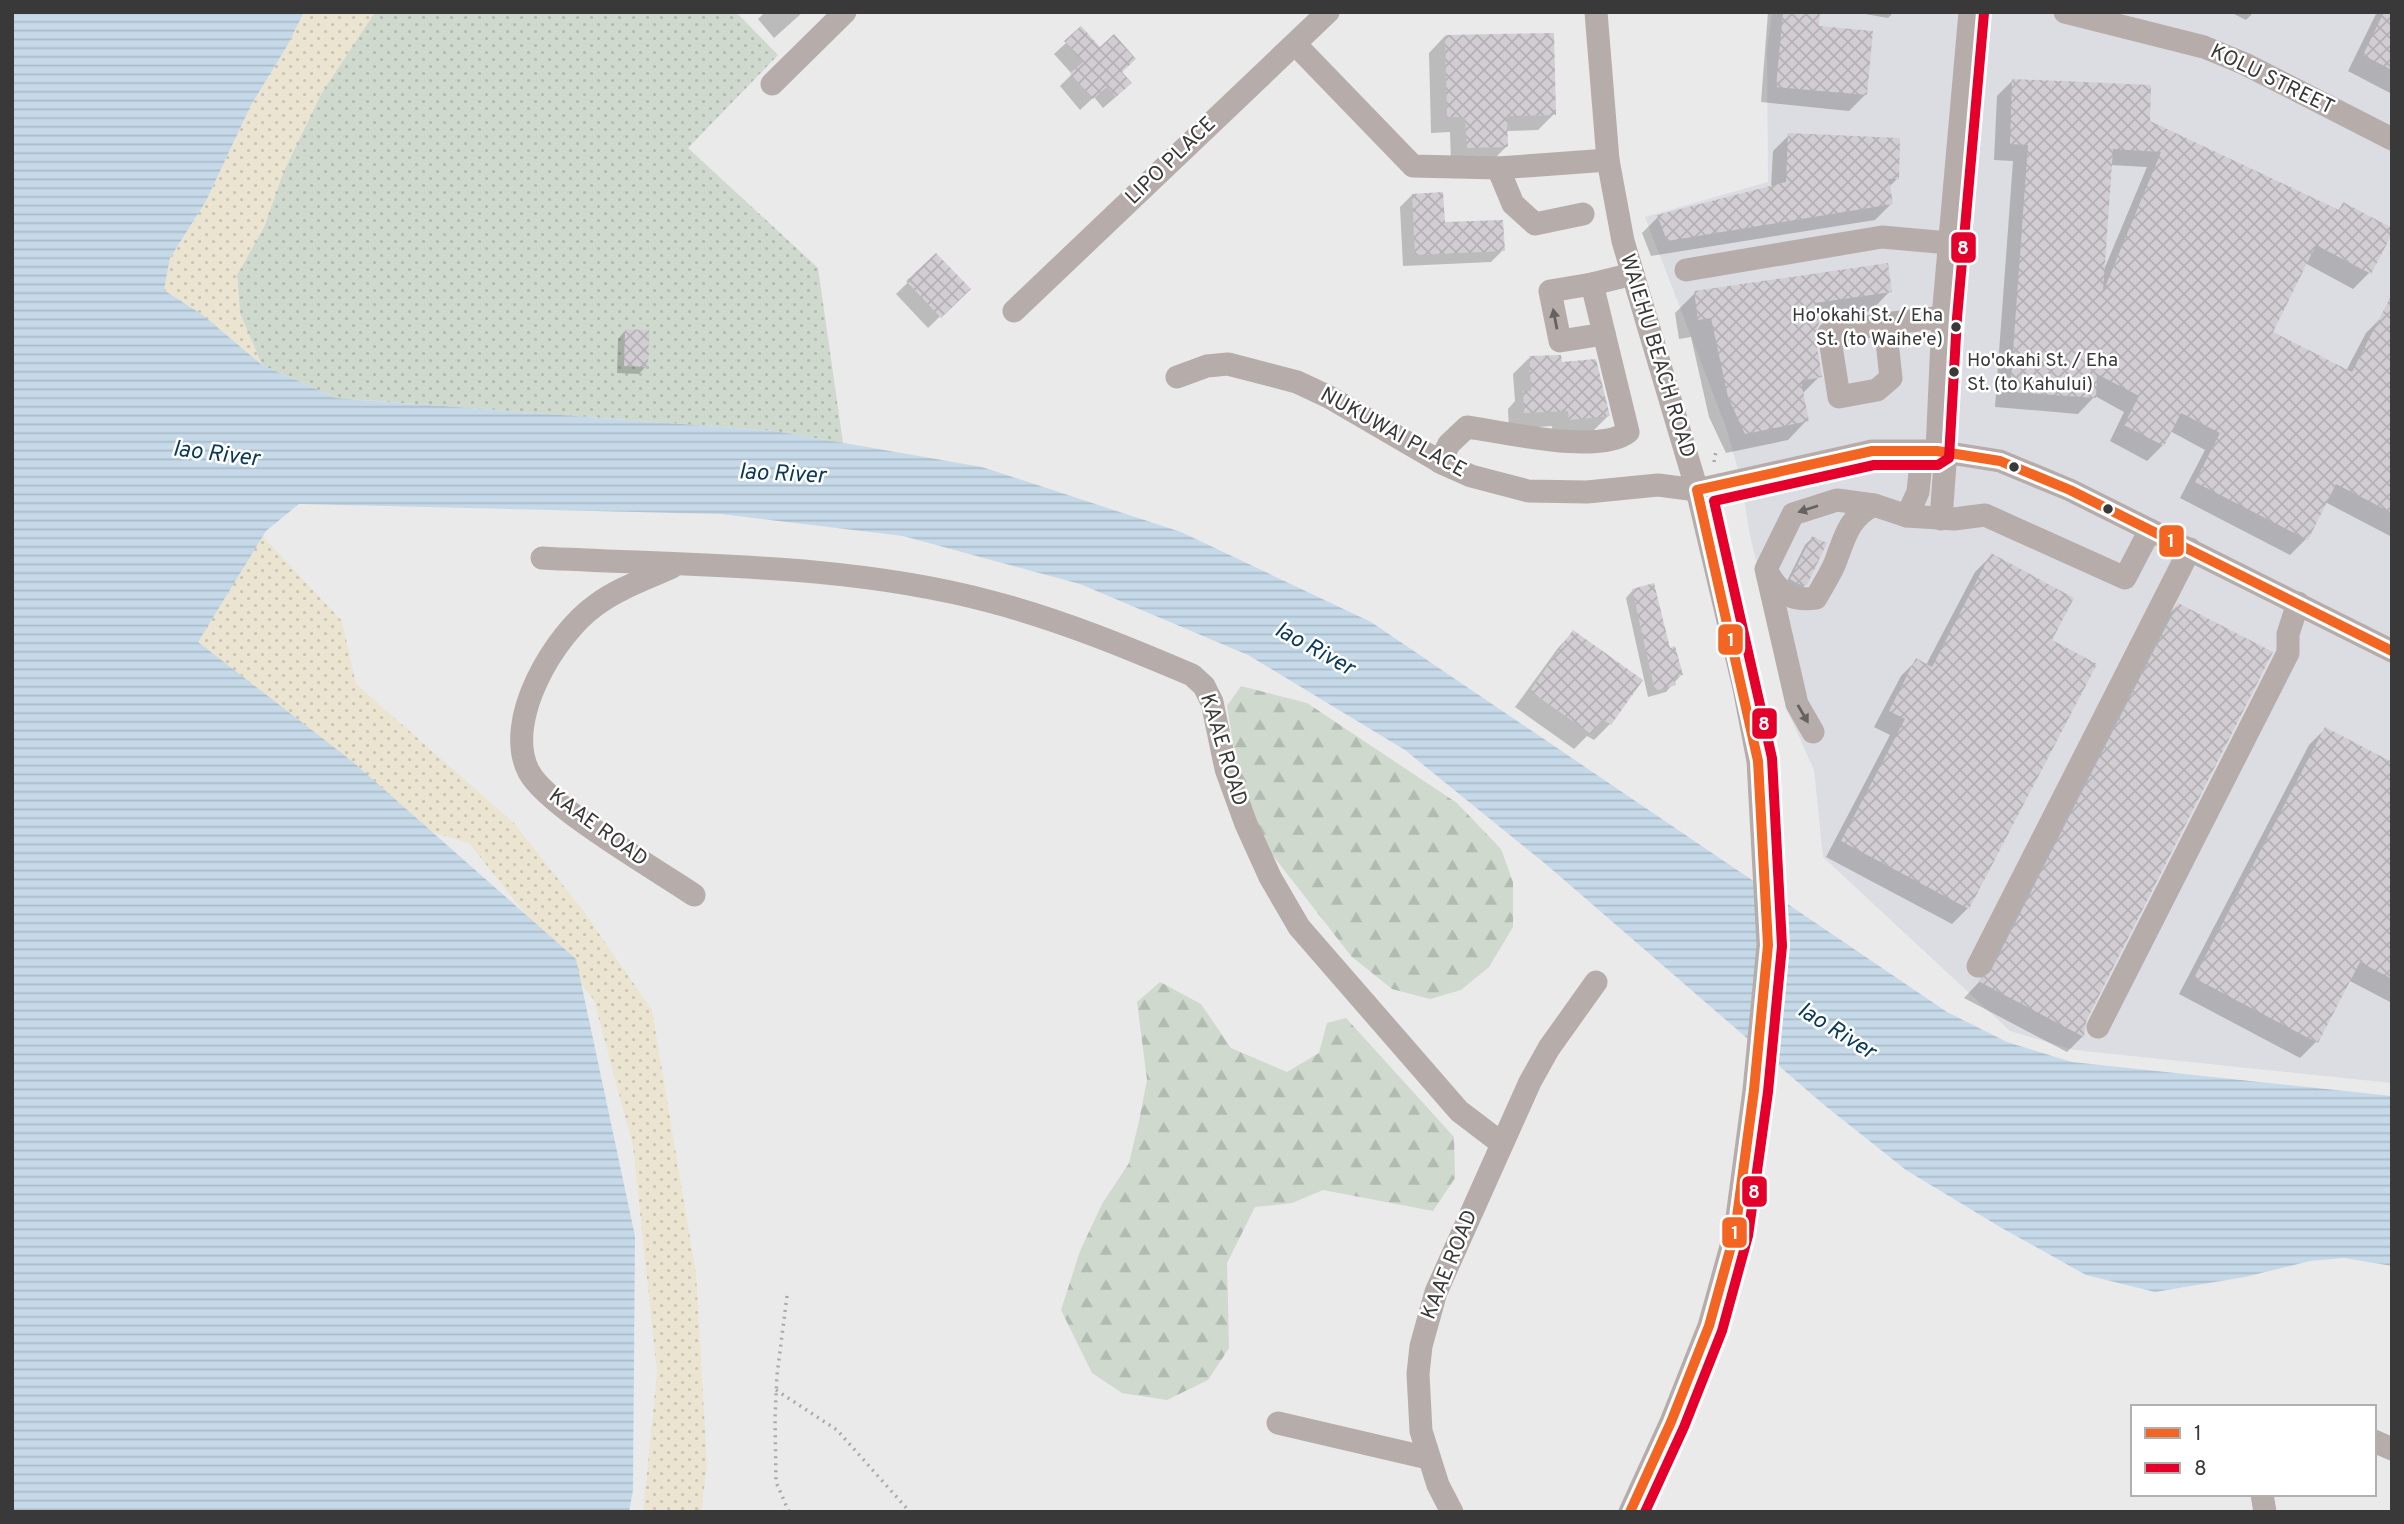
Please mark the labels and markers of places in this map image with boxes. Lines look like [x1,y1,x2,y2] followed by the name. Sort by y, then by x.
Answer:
[1792,304,1943,352] place label: Ho'okahi St. / Eha St. (to Waihe'e)
[1949,320,1963,334] marker: Ho'okahi St. / Eha St. (to Waihe'e)
[1967,349,2118,397] place label: Ho'okahi St. / Eha St. (to Kahului)
[1947,365,1961,379] marker: Ho'okahi St. / Eha St. (to Kahului)
[2007,460,2021,474] unlabelled marker
[2101,502,2115,516] unlabelled marker

